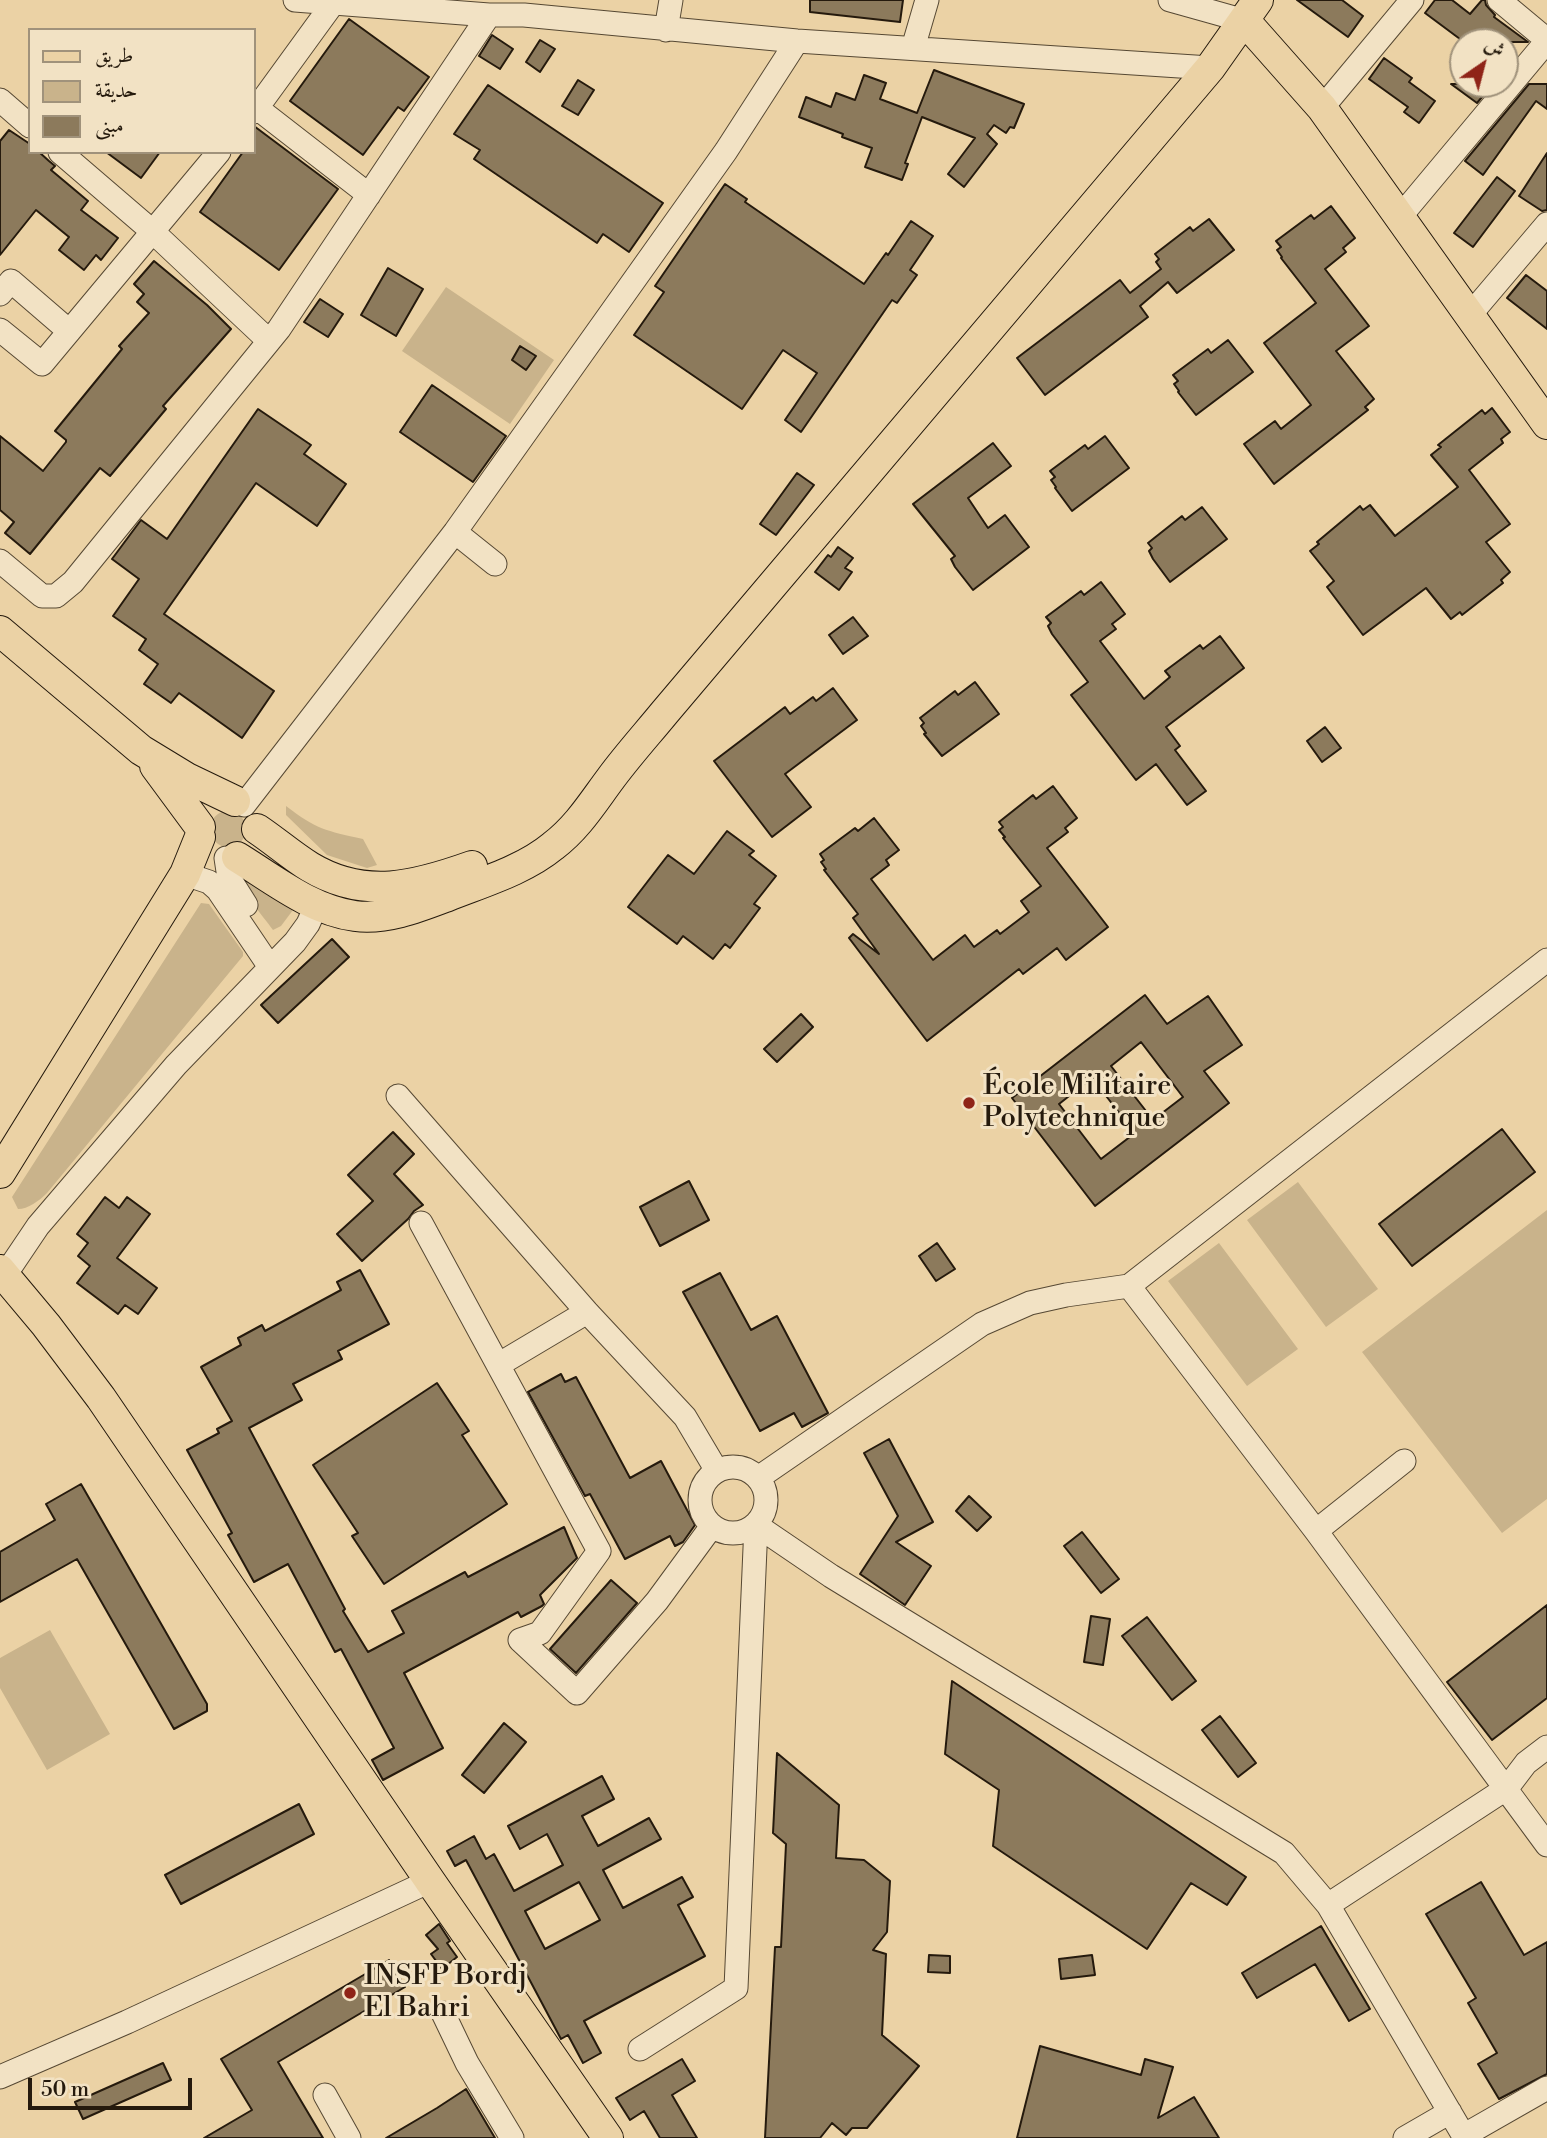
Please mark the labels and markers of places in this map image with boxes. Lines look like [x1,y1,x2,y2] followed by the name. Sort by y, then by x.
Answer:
[983,1070,1171,1136] place label: École Militaire Polytechnique
[961,1095,977,1111] marker: École Militaire Polytechnique
[364,1960,527,2026] place label: INSFP Bordj El Bahri
[342,1985,358,2001] marker: INSFP Bordj El Bahri

